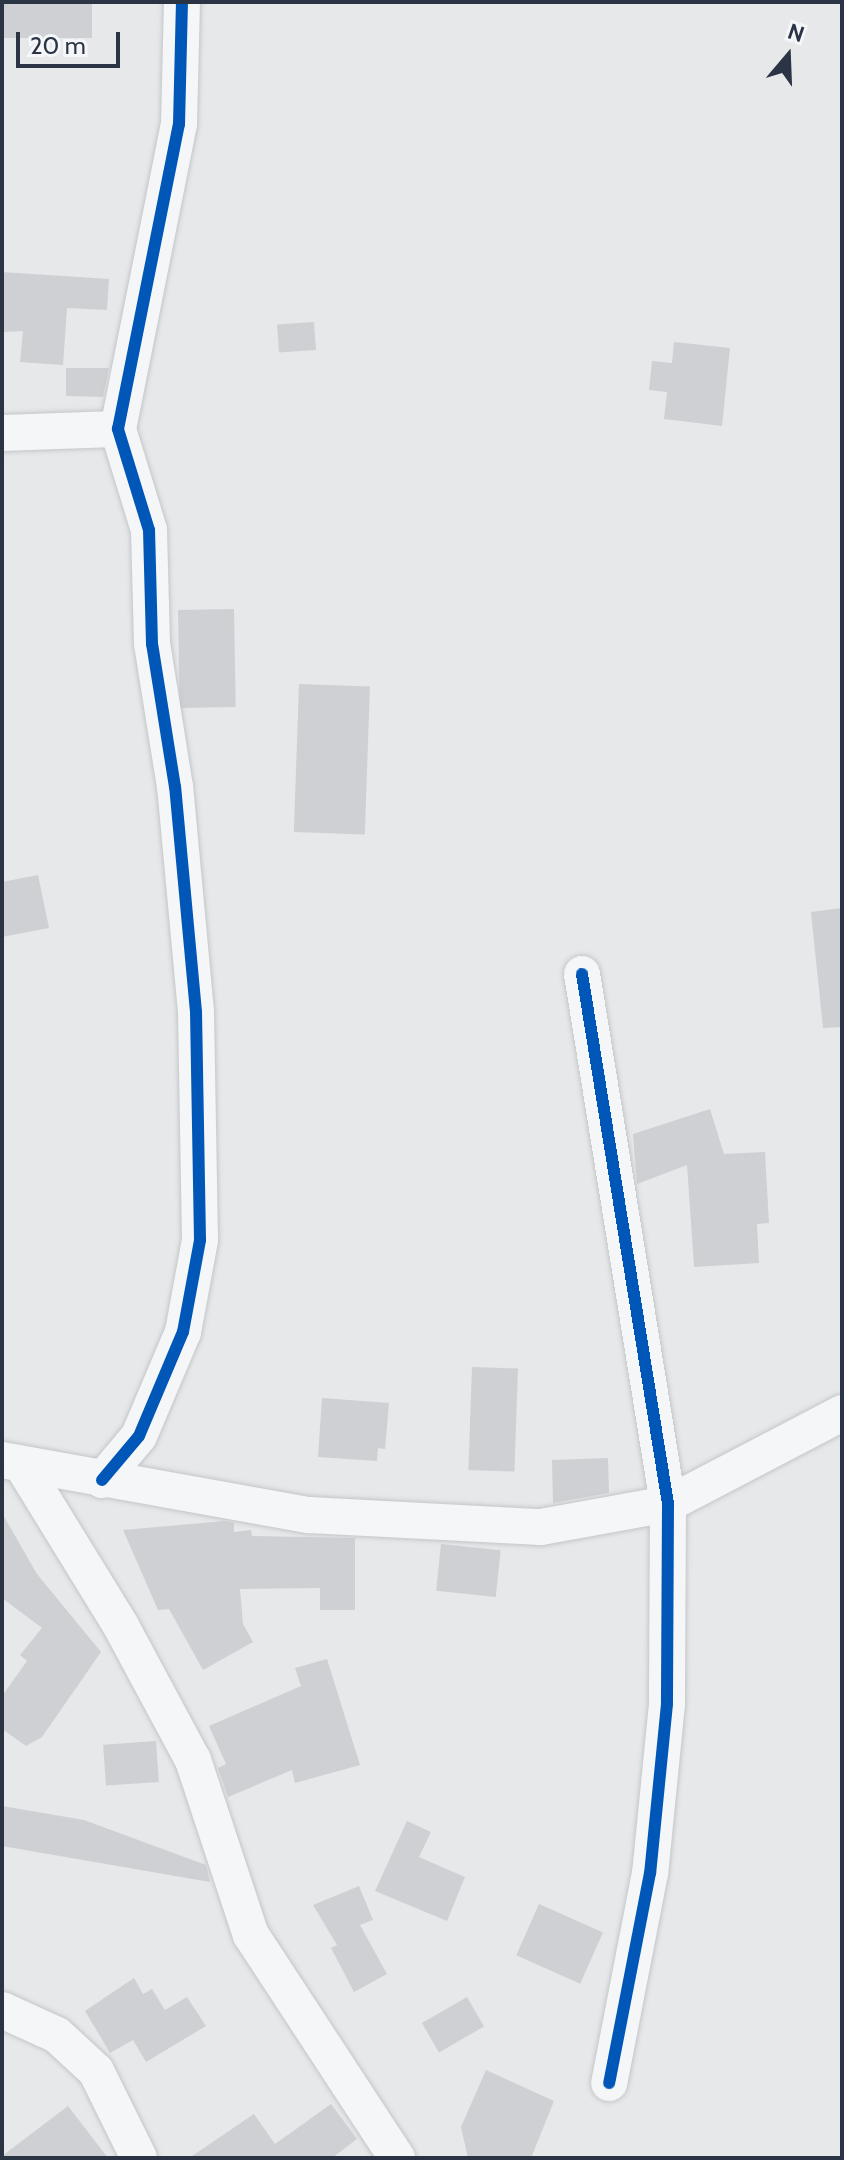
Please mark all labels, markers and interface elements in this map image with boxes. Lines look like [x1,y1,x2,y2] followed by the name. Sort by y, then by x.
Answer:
[20,16,124,66] scale bar
[748,16,828,96] north arrow
[784,18,808,48] text: N
[30,31,86,60] text: 20 m

